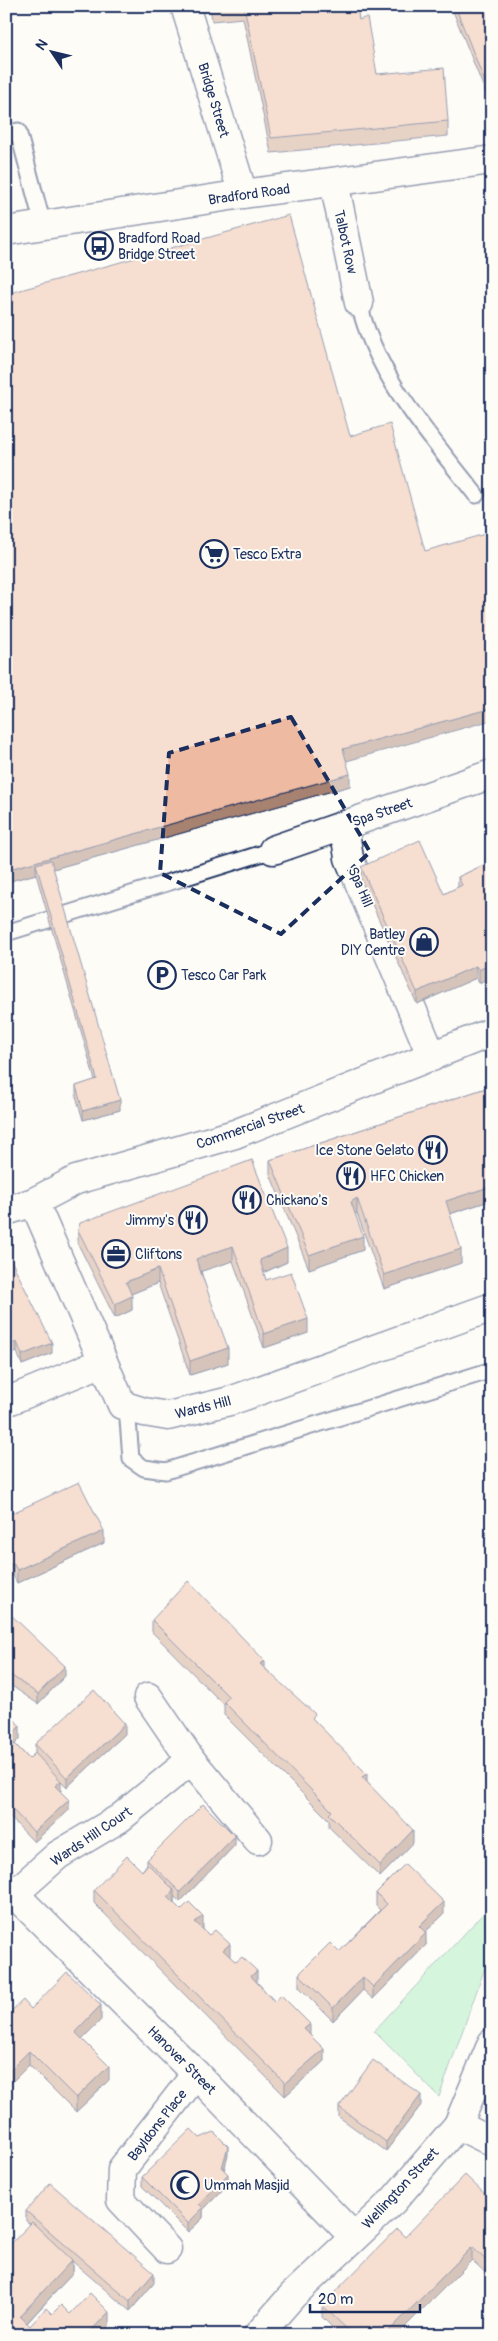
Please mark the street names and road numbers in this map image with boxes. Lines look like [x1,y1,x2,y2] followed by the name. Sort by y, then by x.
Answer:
[194,61,233,140] street label: Bridge Street
[207,180,291,209] street label: Bradford Road
[330,209,361,276] street label: Talbot Row
[350,794,415,831] street label: Spa Street
[344,864,377,910] street label: Spa Hill
[194,1100,307,1153] street label: Commercial Street
[173,1392,233,1423] street label: Wards Hill
[47,1803,135,1870] street label: Wards Hill Court
[144,2023,220,2098] street label: Hanover Street
[124,2086,191,2165] street label: Bayldons Place
[358,2144,443,2232] street label: Wellington Street

